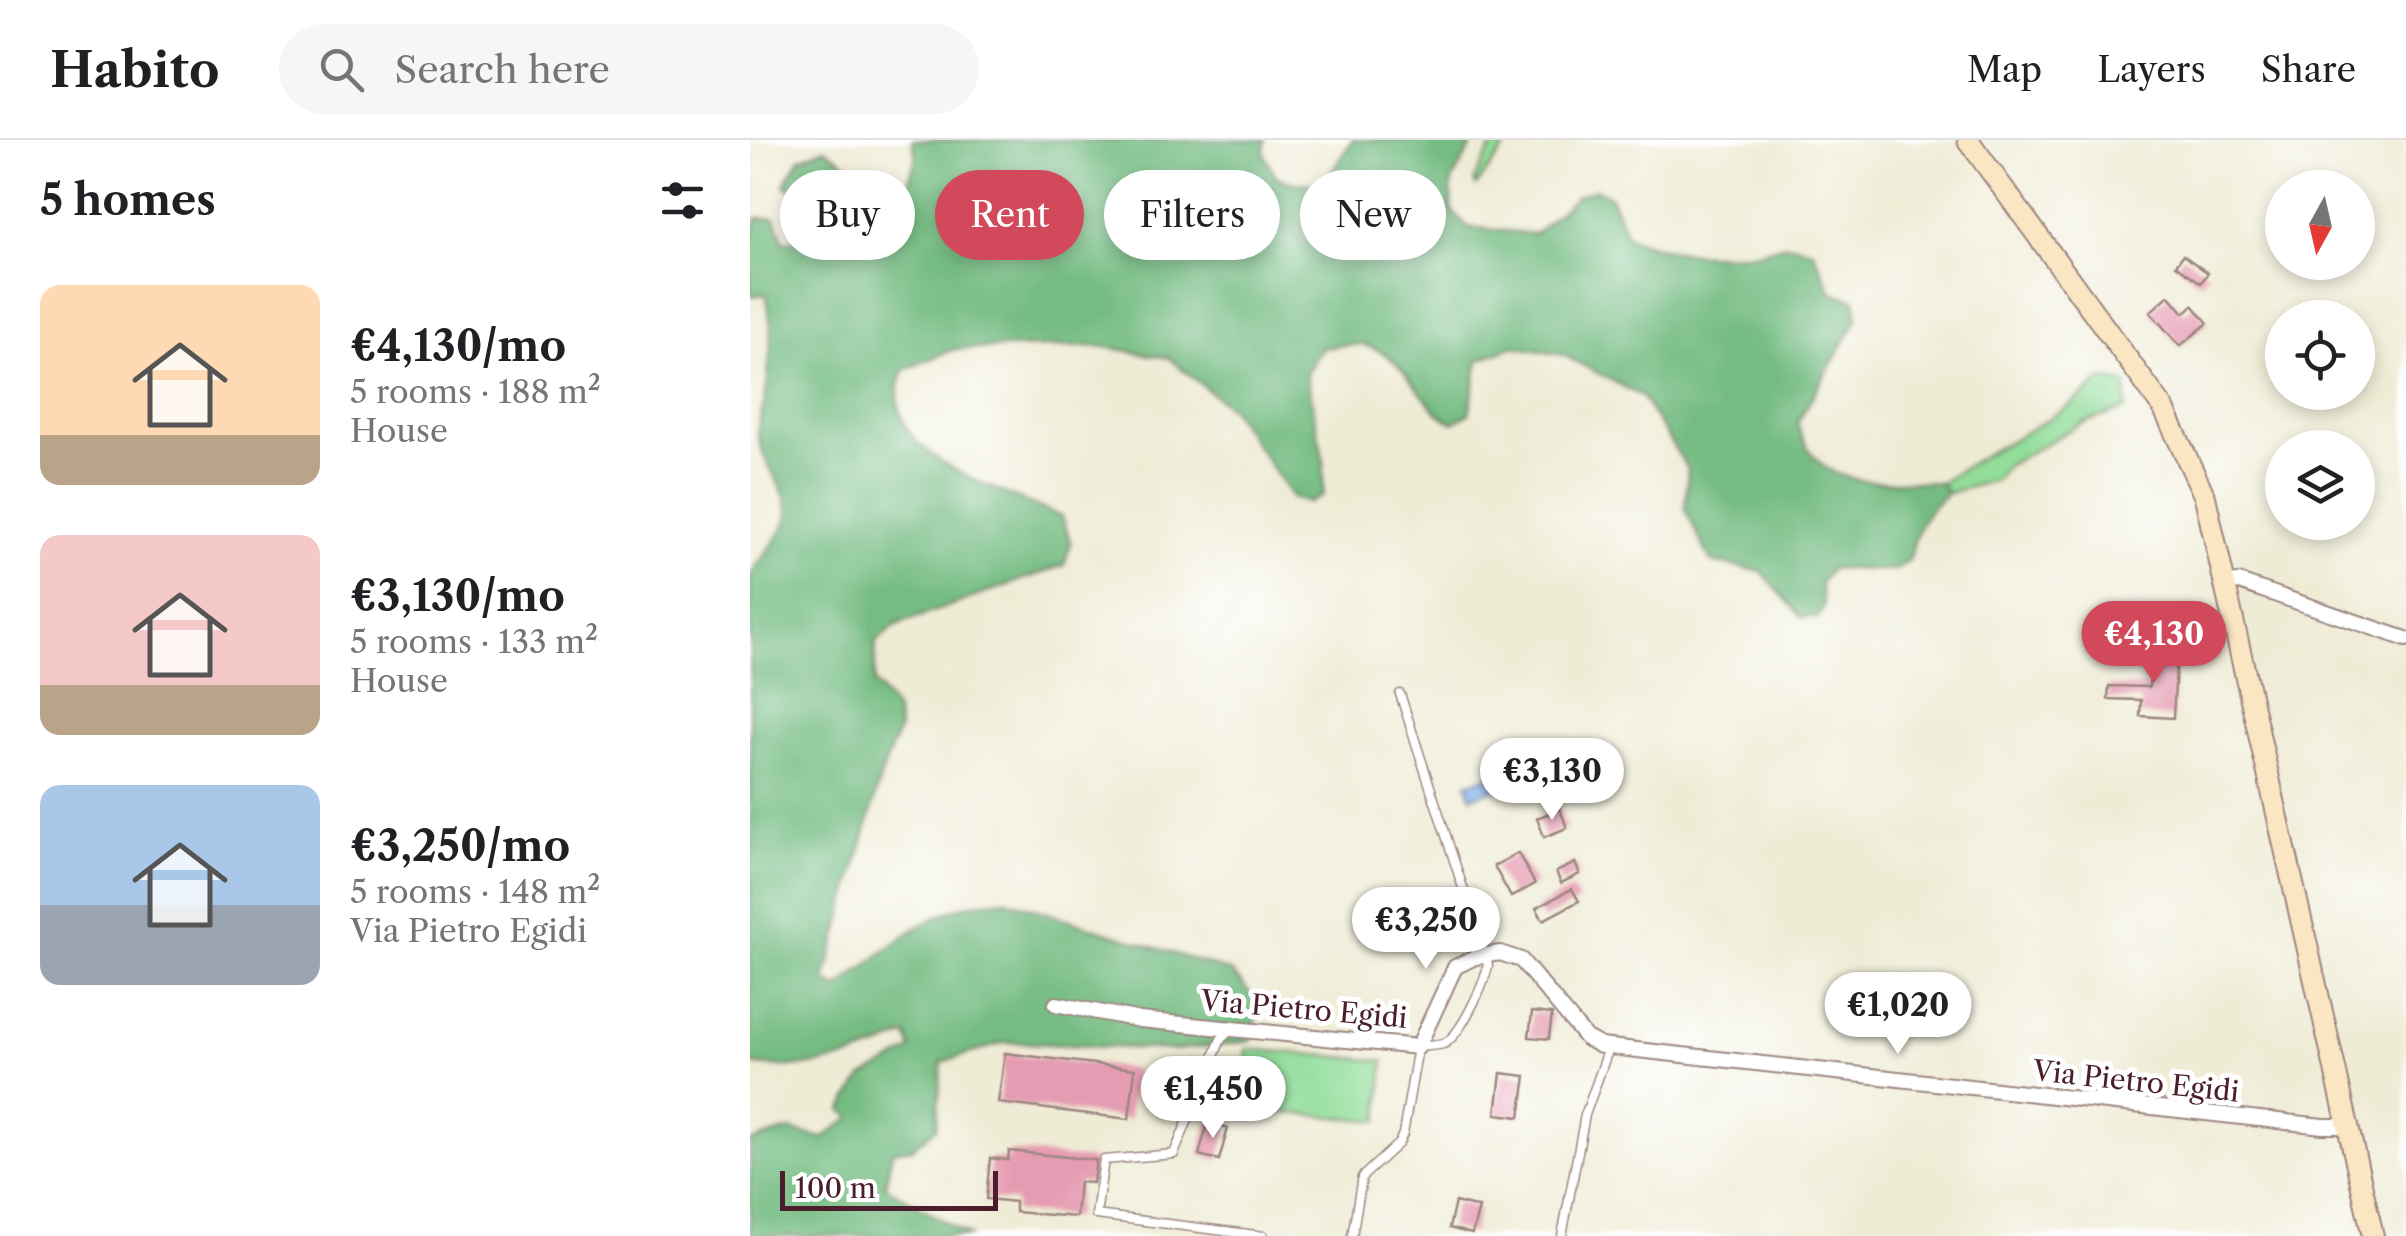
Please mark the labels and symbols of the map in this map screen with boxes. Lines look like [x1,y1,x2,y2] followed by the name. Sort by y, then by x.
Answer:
[2265,170,2375,280] north arrow
[2073,601,2235,686] pin: €4,130
[1471,738,1633,823] pin: €3,130
[1345,887,1507,972] pin: €3,250
[1817,972,1979,1057] pin: €1,020
[1198,983,1409,1035] street label: Via Pietro Egidi
[2030,1053,2241,1109] street label: Via Pietro Egidi
[1132,1056,1294,1141] pin: €1,450
[780,1166,998,1210] scale bar

